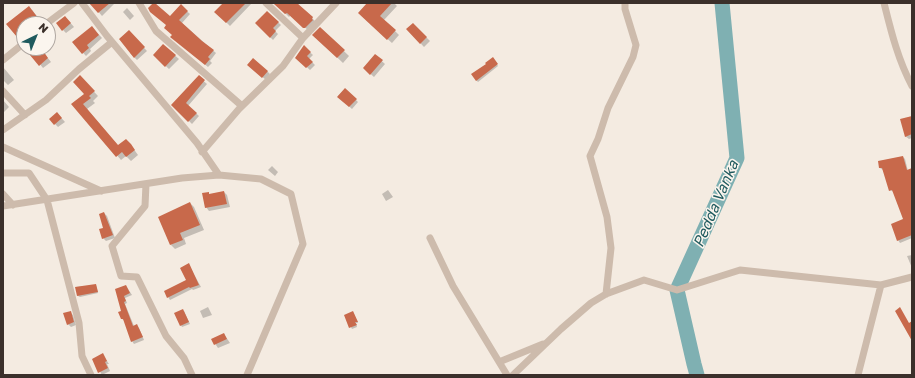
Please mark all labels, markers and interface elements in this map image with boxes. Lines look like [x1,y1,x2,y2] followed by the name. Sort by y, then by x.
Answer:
[16,16,56,56] north arrow
[36,20,51,35] text: N
[690,158,742,250] water label: Pedda Vanka

